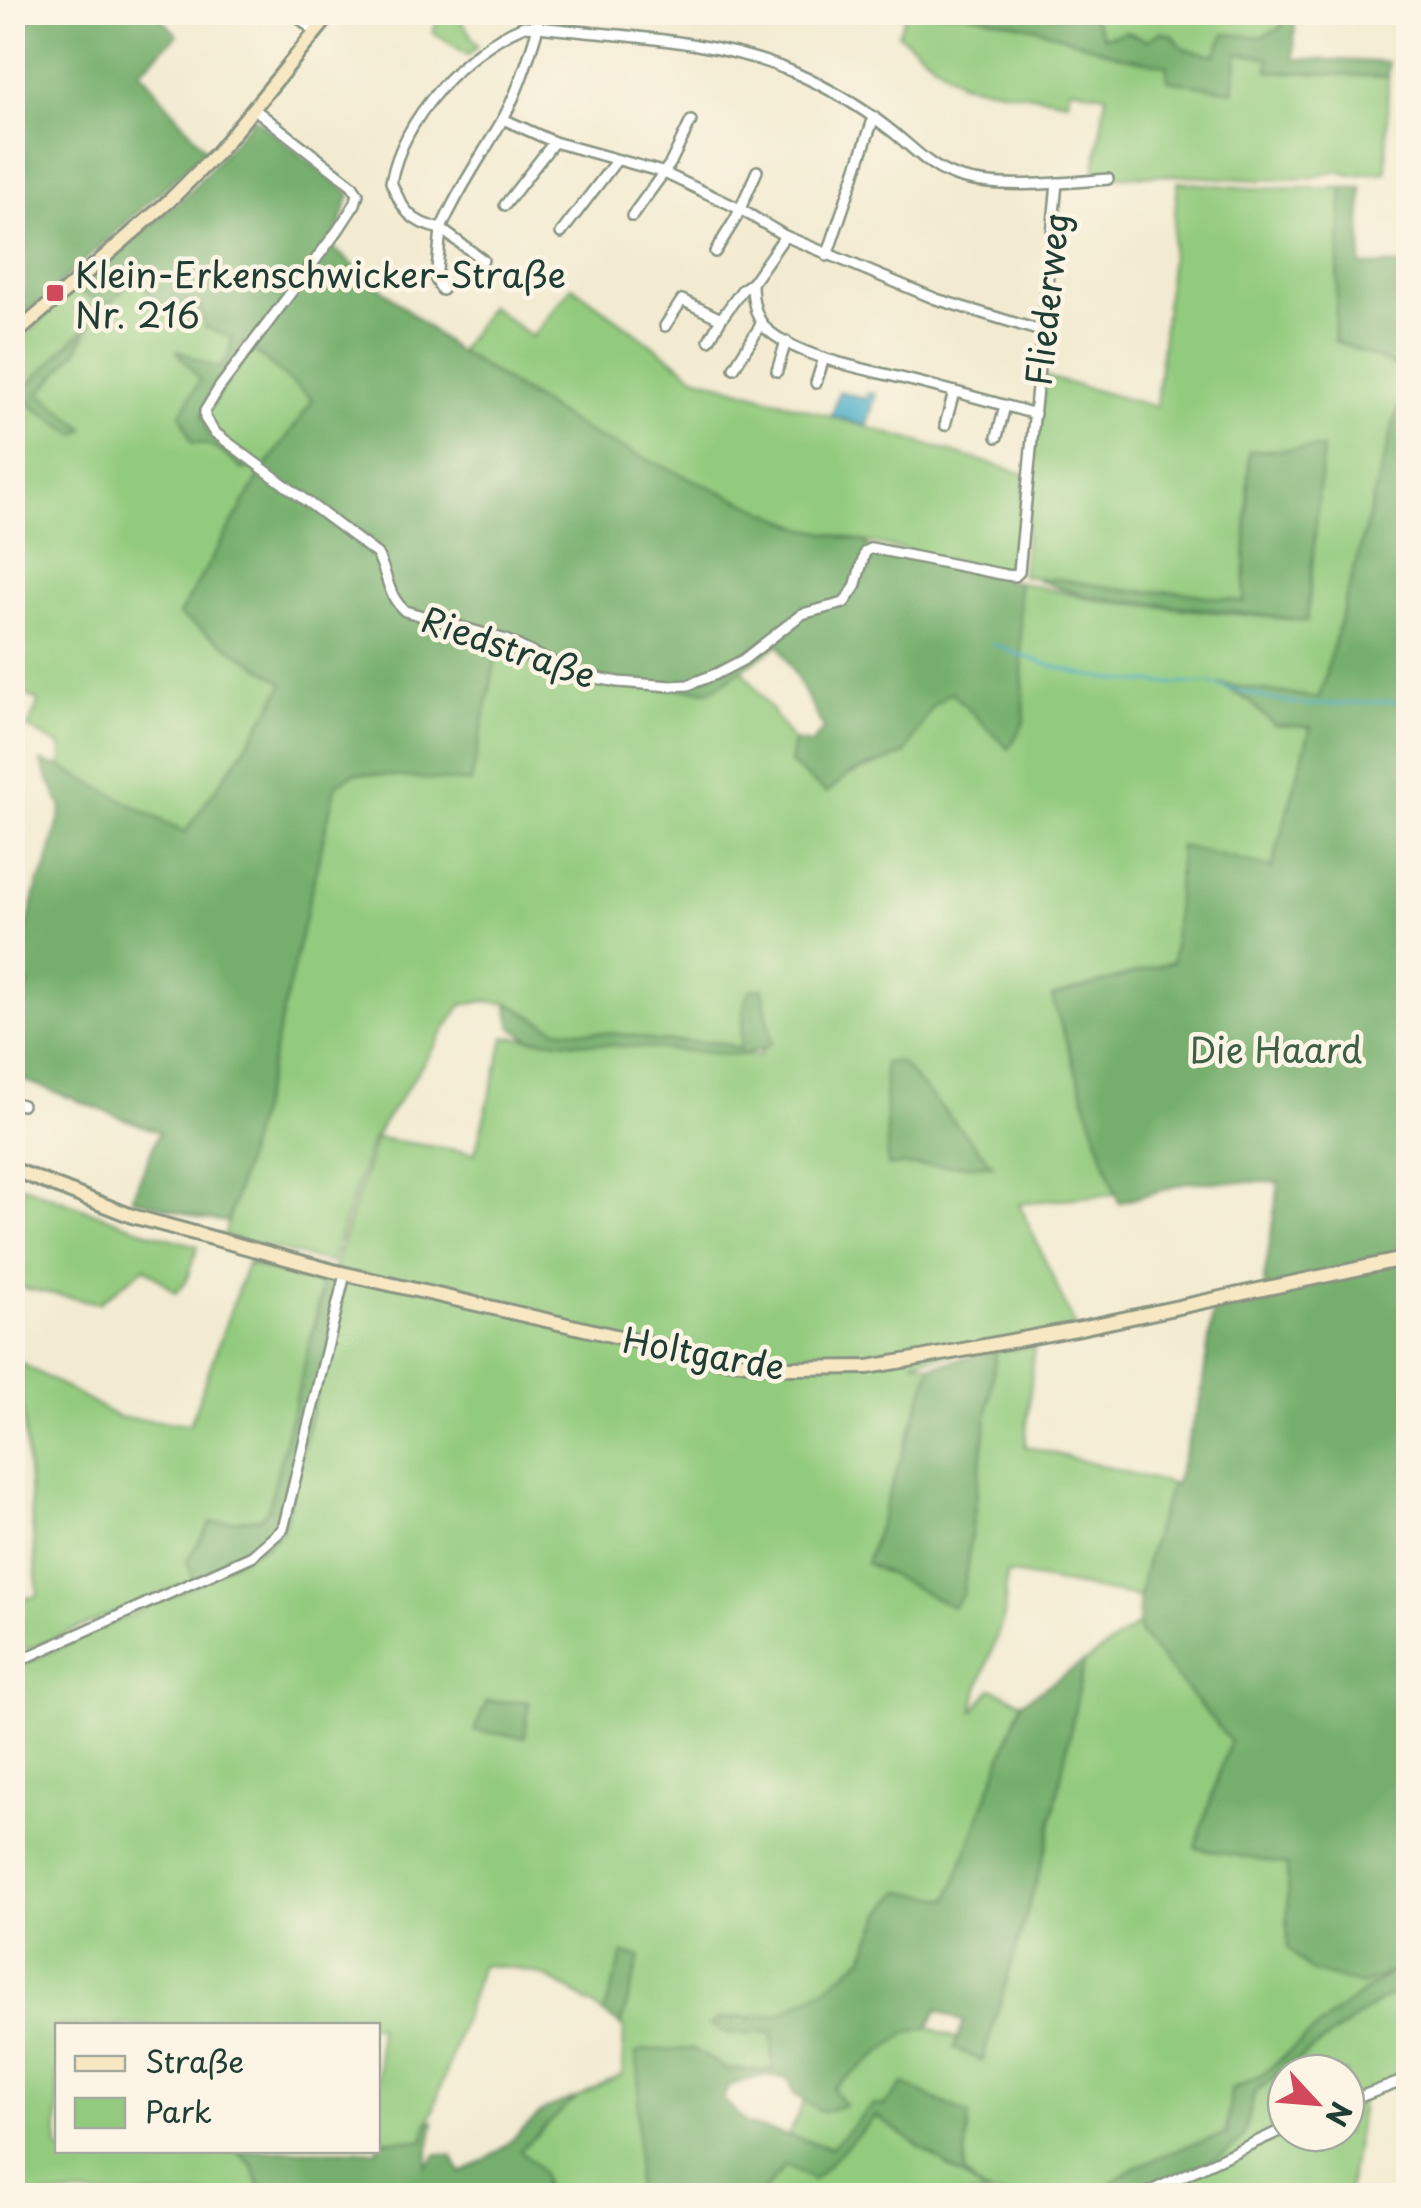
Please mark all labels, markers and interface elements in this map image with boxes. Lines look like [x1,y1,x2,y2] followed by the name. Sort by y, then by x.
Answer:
[1011,210,1081,388] street label: Fliederweg
[75,247,566,340] place label: Klein-Erkenschwicker-Straße Nr. 216
[44,282,66,304] marker: Klein-Erkenschwicker-Straße Nr. 216
[415,591,603,701] street label: Riedstraße
[1190,1022,1362,1075] park label: Die Haard
[619,1312,789,1392] street label: Holtgarde
[55,2023,380,2153] legend
[145,2038,244,2083] text: Straße
[1266,2053,1366,2153] north arrow
[145,2088,212,2133] text: Park
[1316,2095,1364,2134] text: N

